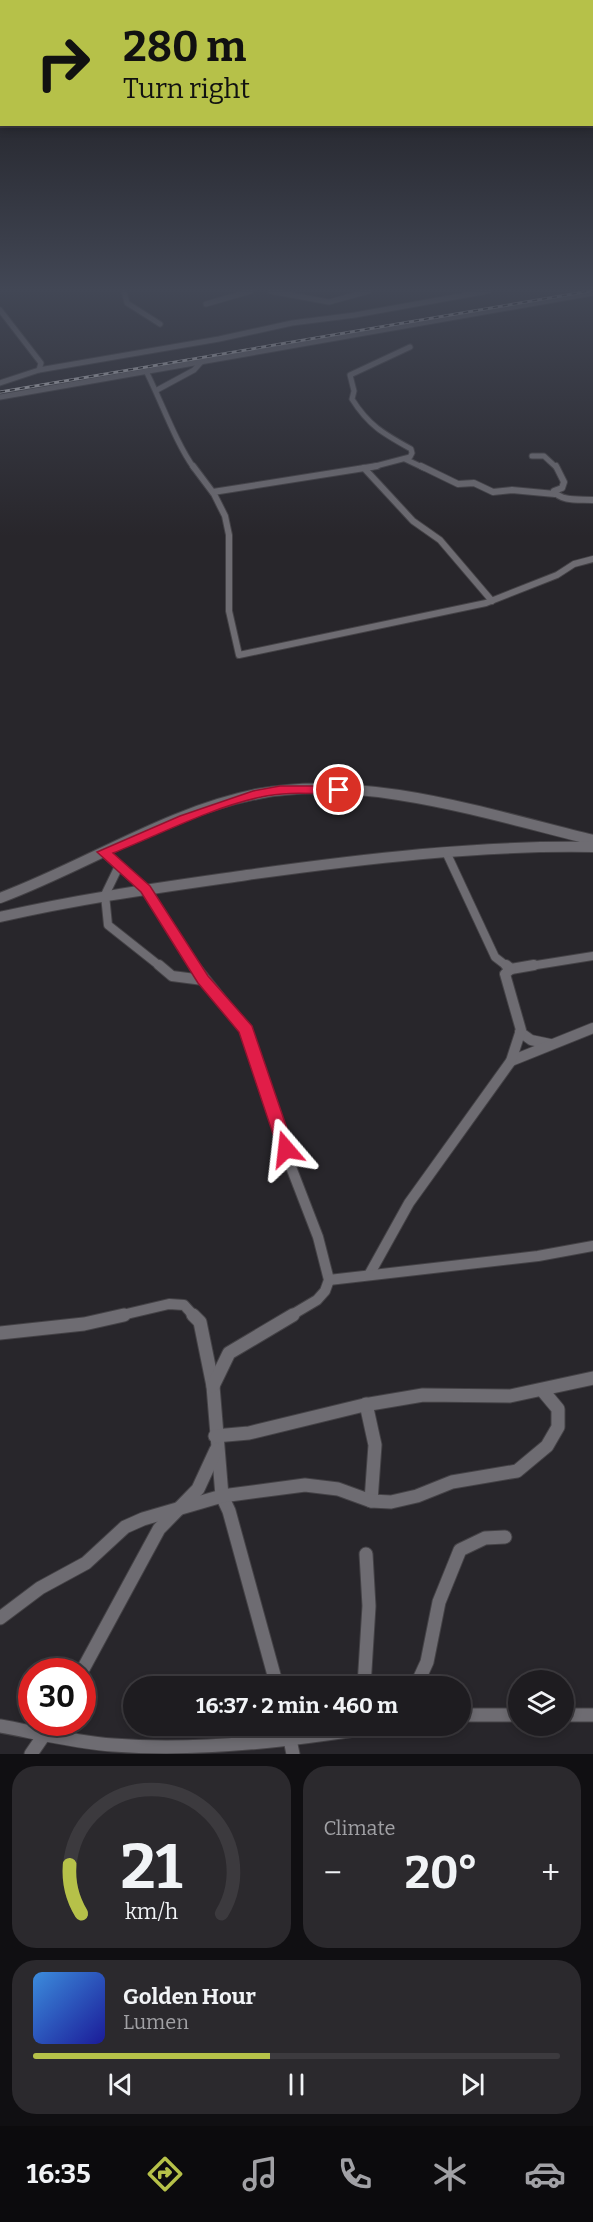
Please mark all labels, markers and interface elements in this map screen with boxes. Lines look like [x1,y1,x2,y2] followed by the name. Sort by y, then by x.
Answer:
[123,22,246,72] text: 280 m
[24,24,102,102] icon: right
[123,73,250,105] text: Turn right
[313,764,364,815] pin
[322,773,355,806] icon: arrive
[254,1117,318,1181] position arrow
[18,1658,96,1736] speed limit sign: 30
[508,1670,574,1736] map controls
[508,1670,574,1736] button: layers
[196,1692,398,1719] text: 16:37 · 2 min · 460 m
[324,1816,395,1840] text: Climate
[120,1830,182,1905] text: 21
[405,1846,478,1900] text: 20°
[324,1853,342,1893] text: −
[541,1853,560,1893] text: +
[125,1899,178,1925] text: km/h
[123,1983,256,2010] text: Golden Hour
[123,2010,189,2034] text: Lumen
[104,2068,137,2101] icon: previous
[280,2068,313,2101] icon: pause
[456,2068,489,2101] icon: next
[144,2153,186,2195] icon: directions
[239,2153,281,2195] icon: music
[334,2153,376,2195] icon: phone
[429,2153,471,2195] icon: climate
[524,2153,566,2195] icon: car
[27,2158,91,2190] text: 16:35

